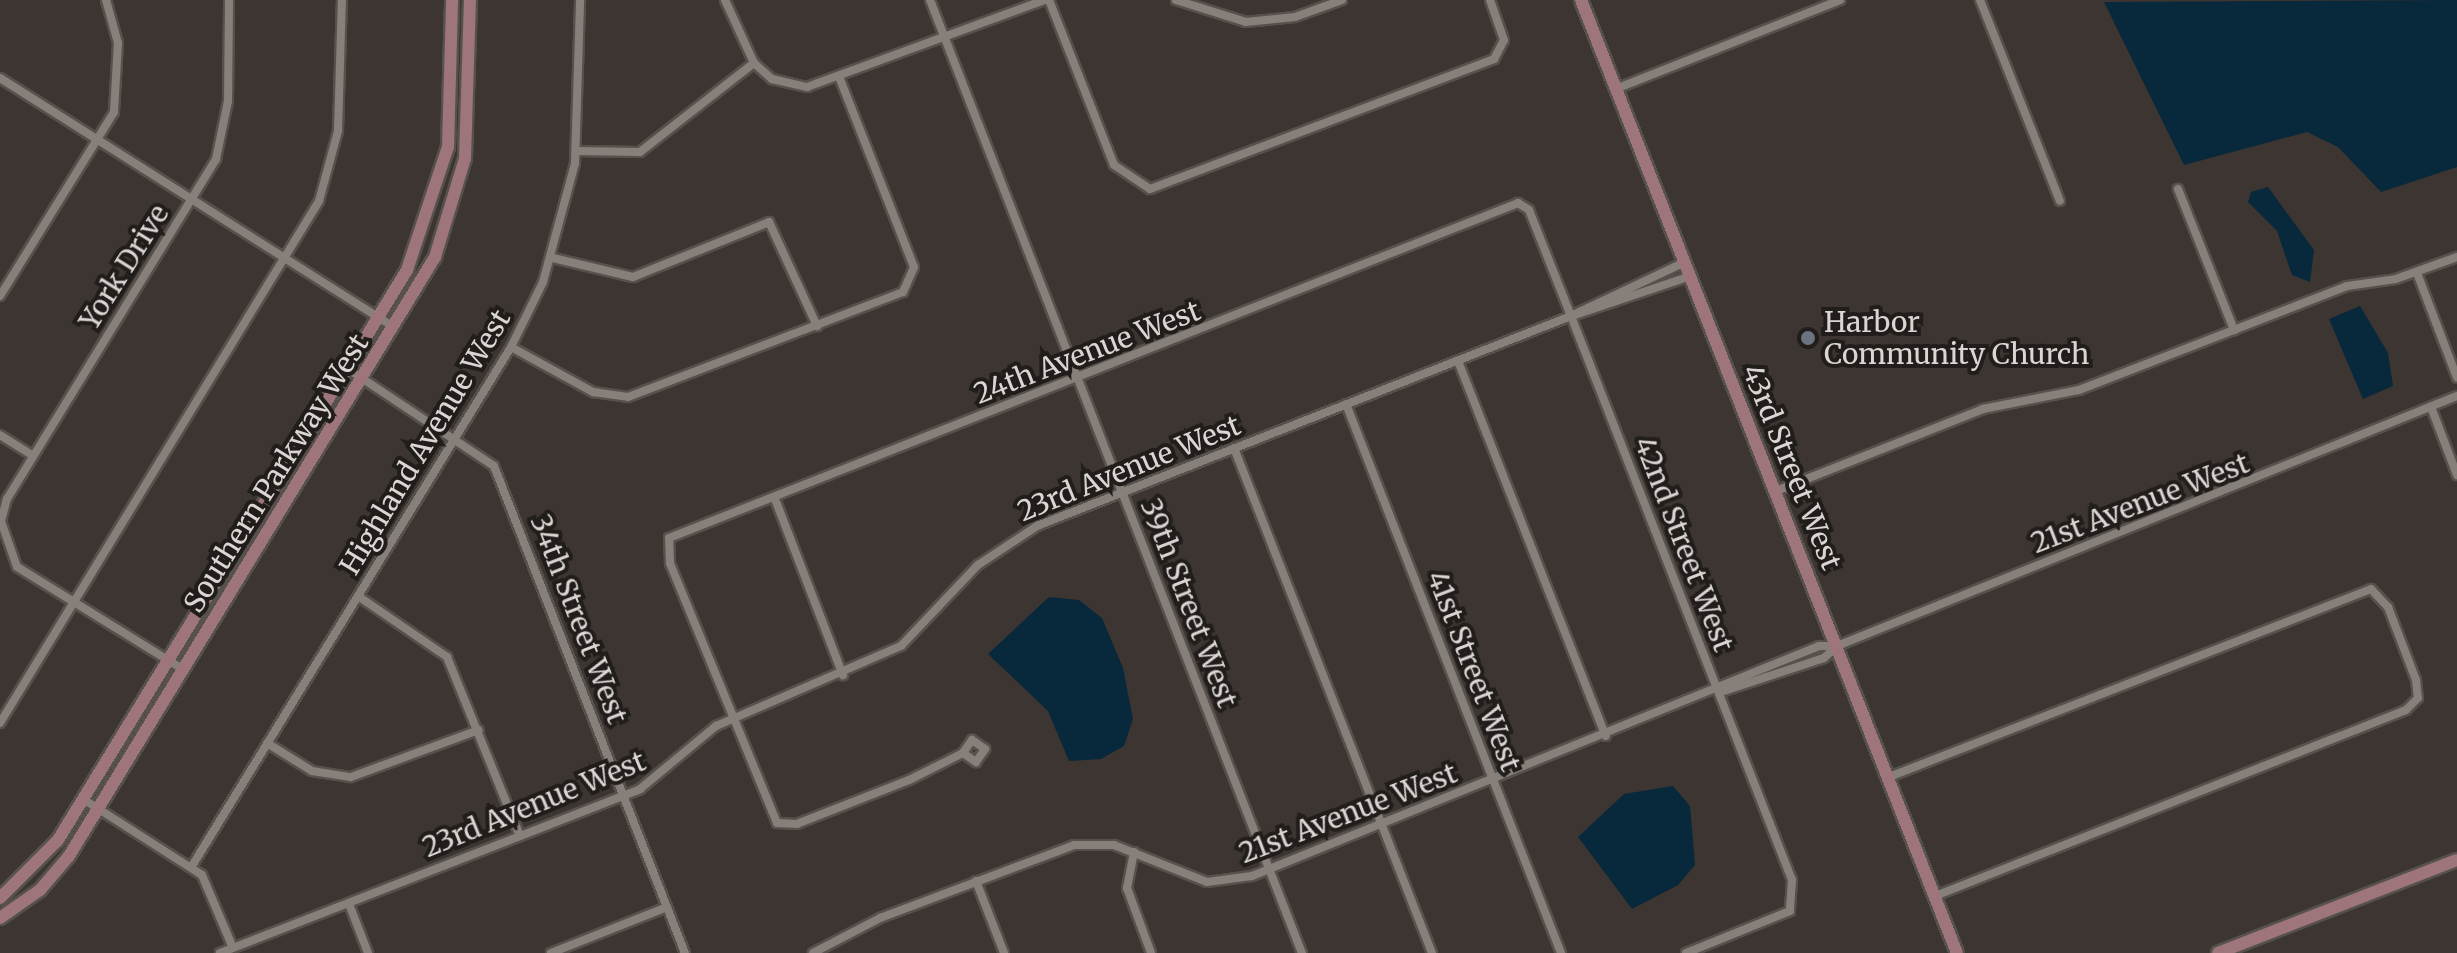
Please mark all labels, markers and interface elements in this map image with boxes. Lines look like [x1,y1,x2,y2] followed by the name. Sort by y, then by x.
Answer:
[72,198,176,336] street label: York Drive
[969,293,1205,411] street label: 24th Avenue West
[333,304,517,580] street label: Highland Avenue West
[1824,305,2089,371] place label: Harbor Community Church
[177,328,375,618] street label: Southern Parkway West
[1799,329,1817,347] marker: Harbor Community Church
[1736,359,1848,575] street label: 43rd Street West
[1013,408,1245,528] street label: 23rd Avenue West
[1628,432,1740,656] street label: 42nd Street West
[2026,446,2254,560] street label: 21st Avenue West
[1134,494,1244,712] street label: 39th Street West
[524,510,634,728] street label: 34th Street West
[1420,566,1528,776] street label: 41st Street West
[418,744,650,864] street label: 23rd Avenue West
[1234,756,1462,870] street label: 21st Avenue West

